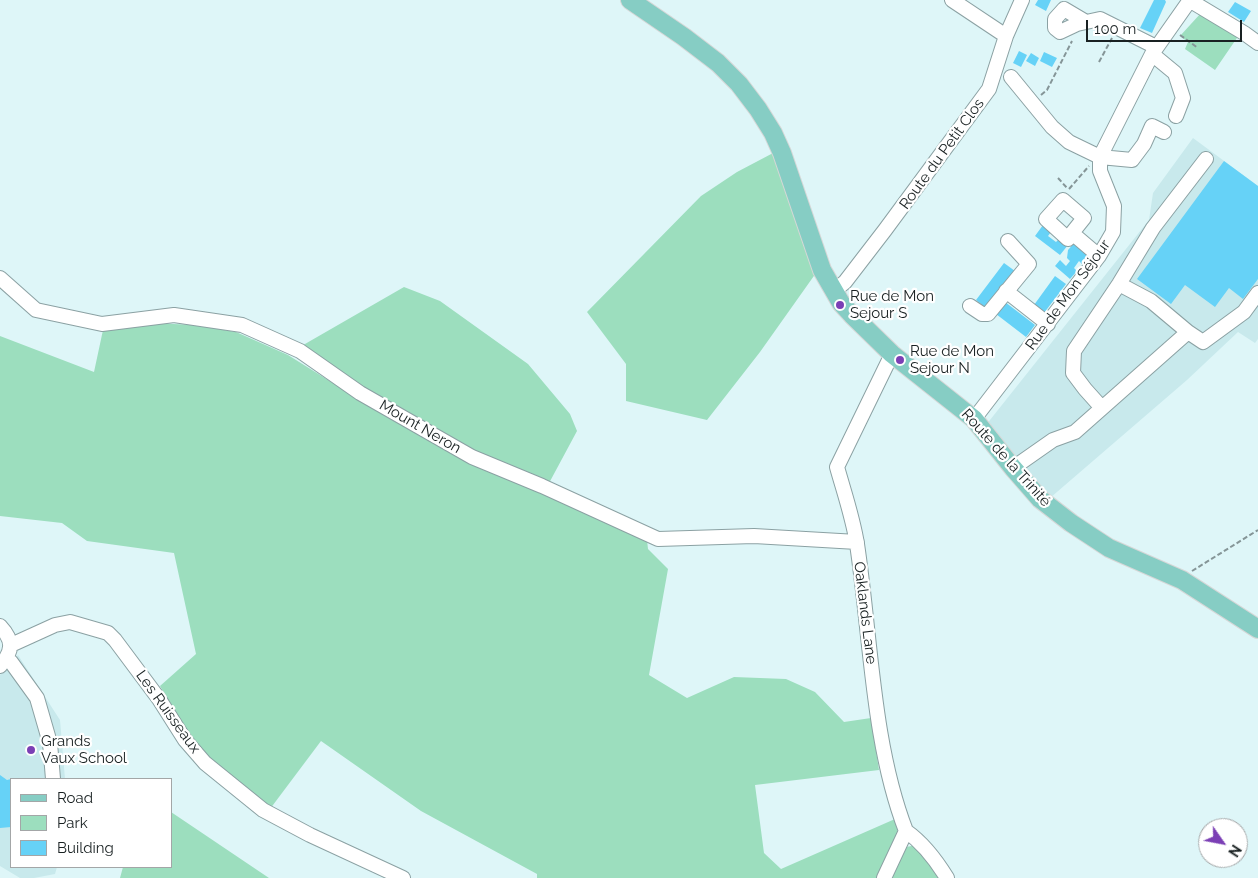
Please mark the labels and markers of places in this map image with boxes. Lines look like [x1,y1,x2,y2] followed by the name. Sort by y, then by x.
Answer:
[850,287,934,322] place label: Rue de Mon Sejour S
[834,299,846,311] marker: Rue de Mon Sejour S
[910,342,994,377] place label: Rue de Mon Sejour N
[894,354,906,366] marker: Rue de Mon Sejour N
[41,732,127,767] place label: Grands Vaux School
[25,744,37,756] marker: Grands Vaux School

